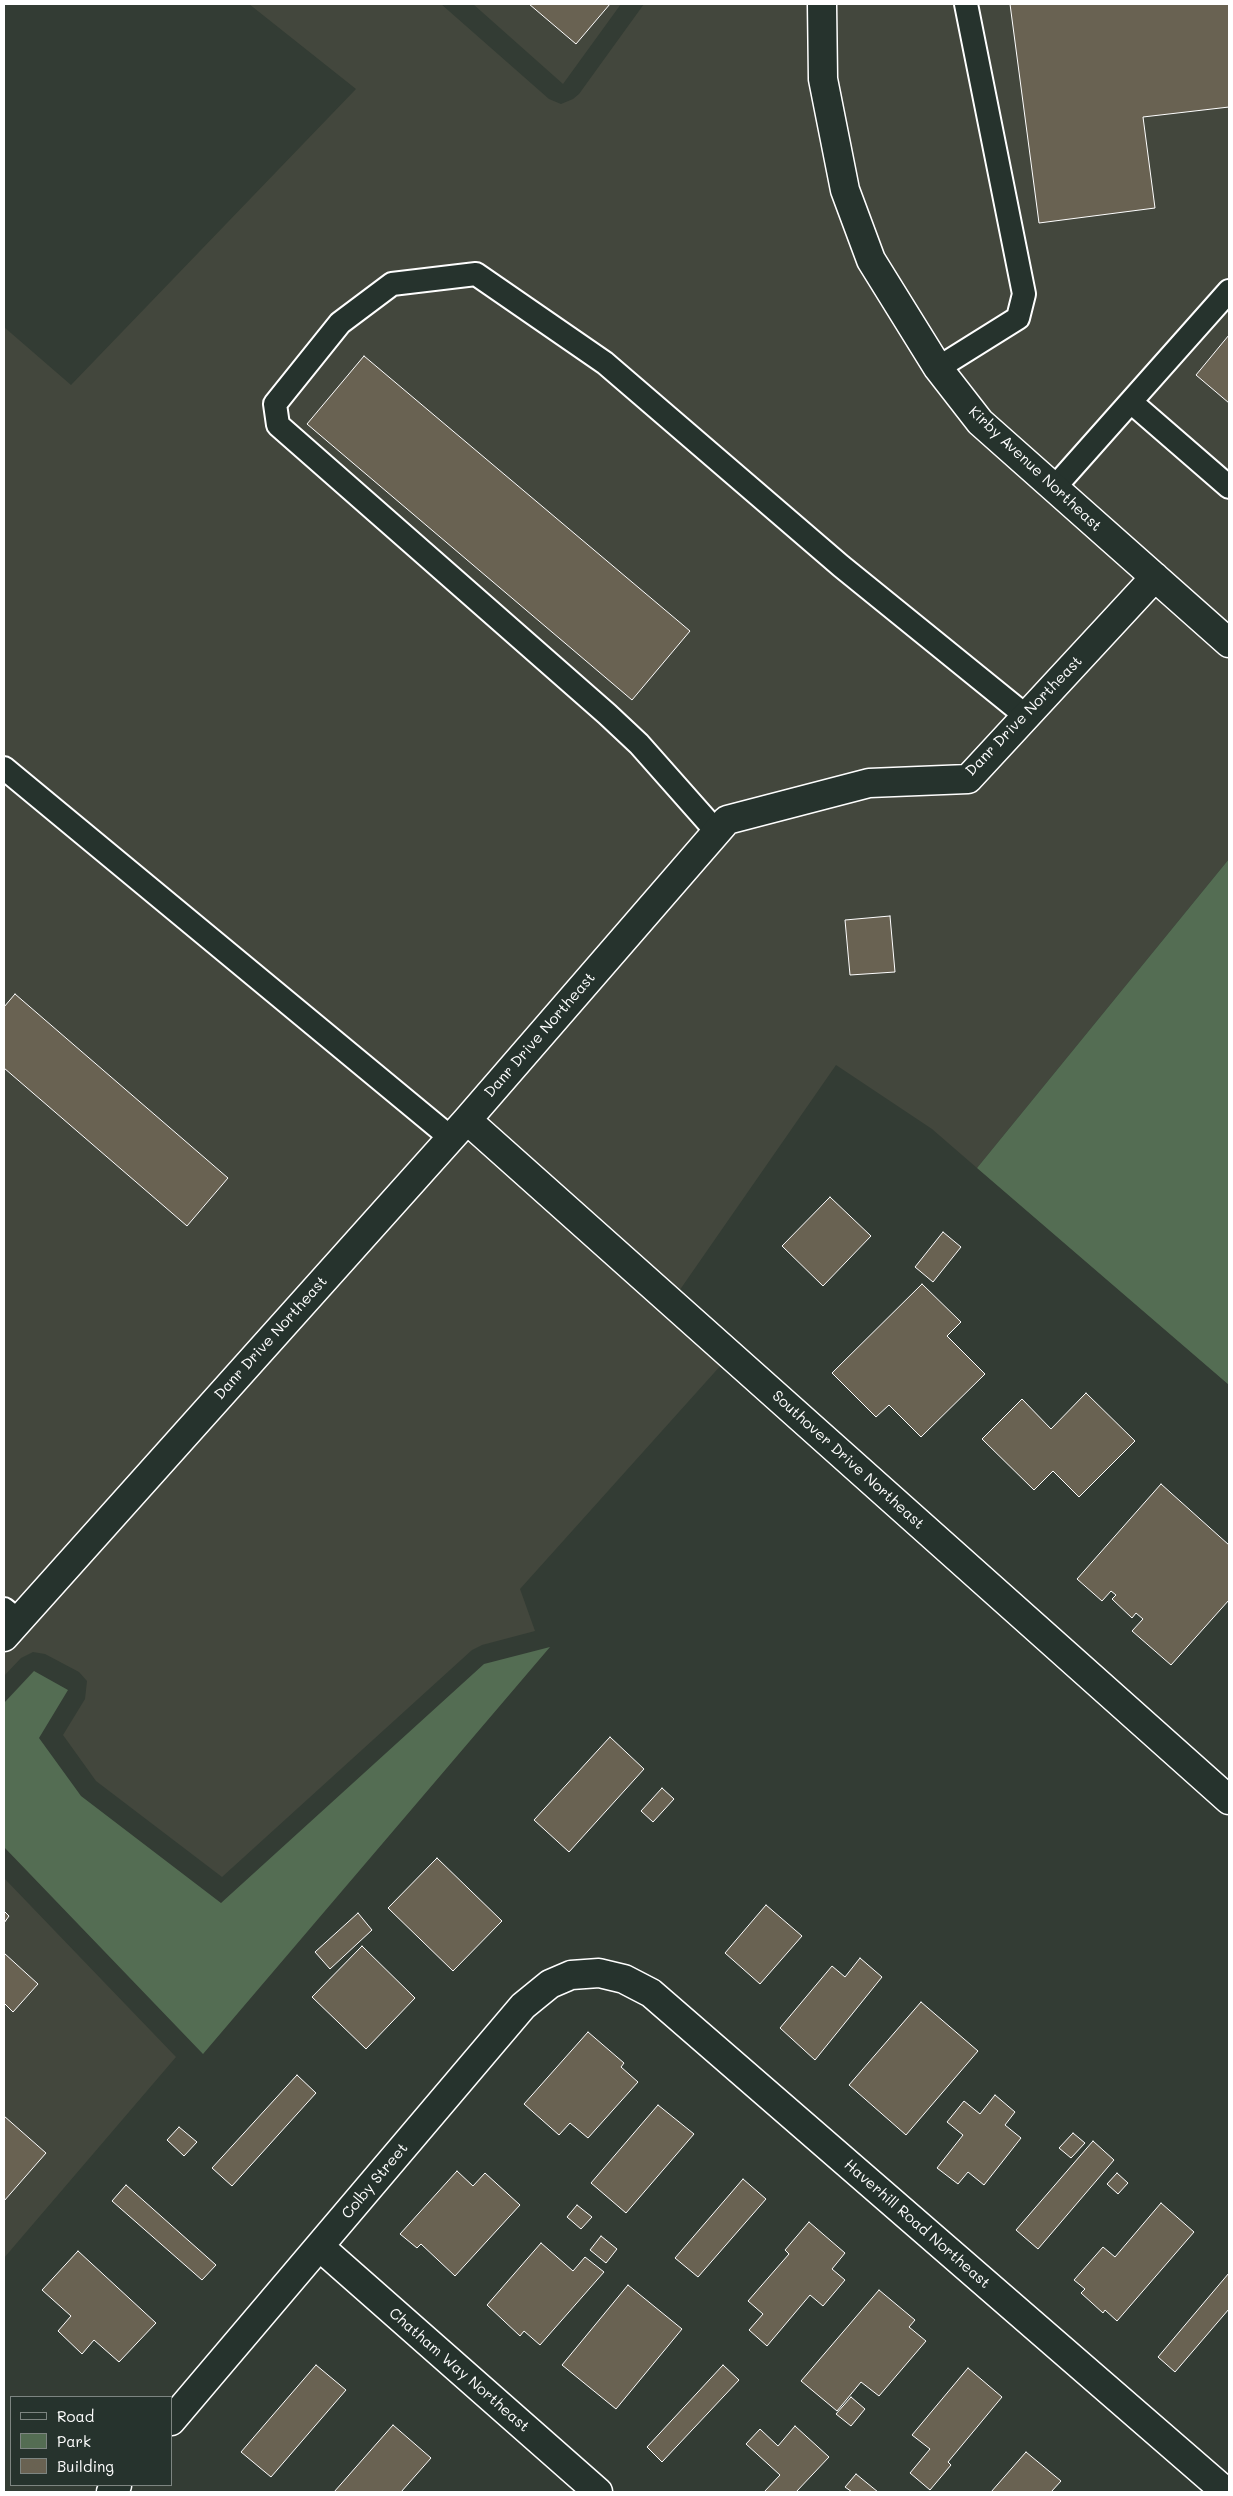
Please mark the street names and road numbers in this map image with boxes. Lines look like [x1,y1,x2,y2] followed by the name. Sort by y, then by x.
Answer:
[965,403,1105,535] street label: Kirby Avenue Northeast
[962,652,1086,780] street label: Danr Drive Northeast
[481,969,599,1101] street label: Danr Drive Northeast
[211,1273,331,1403] street label: Danr Drive Northeast
[768,1387,928,1533] street label: Southover Drive Northeast
[338,2139,412,2223] street label: Colby Street
[840,2156,994,2292] street label: Haverhill Road Northeast
[385,2304,533,2436] street label: Chatham Way Northeast

